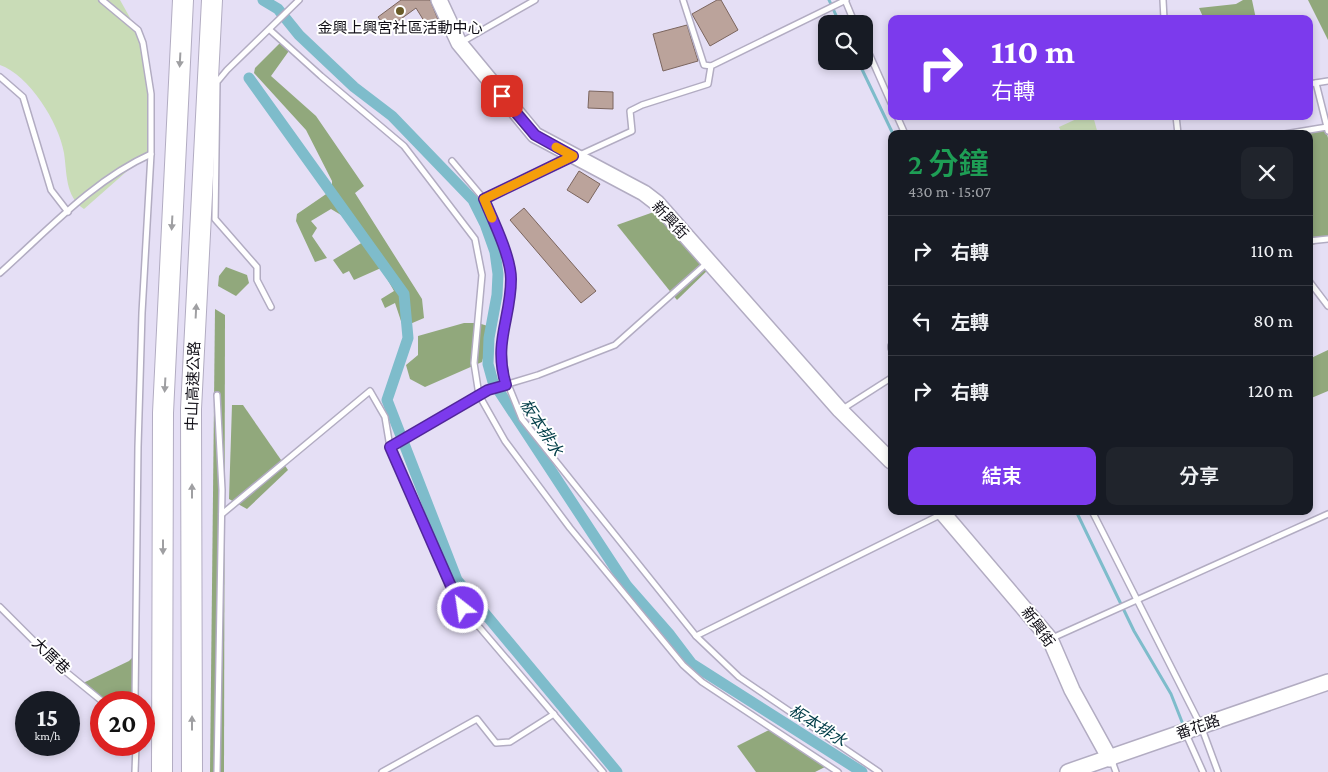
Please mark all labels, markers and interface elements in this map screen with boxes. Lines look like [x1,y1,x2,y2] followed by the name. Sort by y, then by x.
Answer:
[394,5,406,17] marker: 金興上興宮社區活動中心
[818,15,873,70] map controls
[818,15,873,70] button: search
[317,20,483,36] place label: 金興上興宮社區活動中心
[991,32,1075,71] text: 110 m
[908,35,973,100] icon: right
[175,53,183,69] one-way arrow
[481,75,523,117] pin
[991,79,1035,104] text: 右轉
[488,82,516,110] icon: arrive
[908,147,989,180] text: 2 分鐘
[1241,147,1293,199] button: close
[908,183,991,200] text: 430 m · 15:07
[649,198,691,242] street label: 新興街
[168,215,176,231] one-way arrow
[908,237,936,265] icon: right
[1251,240,1293,261] text: 110 m
[951,242,989,263] text: 右轉
[193,303,201,319] one-way arrow
[908,307,936,335] icon: left
[1253,310,1293,331] text: 80 m
[951,312,989,333] text: 左轉
[182,341,203,431] street label: 中山高速公路
[160,377,168,393] one-way arrow
[908,377,936,405] icon: right
[1248,380,1293,401] text: 120 m
[951,382,989,403] text: 右轉
[517,396,567,460] water label: 板本排水
[908,447,1096,505] button: 結束
[1106,447,1293,505] button: 分享
[187,483,195,499] one-way arrow
[159,540,167,556] one-way arrow
[436,581,488,633] position arrow
[1018,604,1058,650] street label: 新興街
[29,635,73,677] street label: 大厝巷
[90,691,155,756] speed limit sign: 20
[786,701,850,750] water label: 板本排水
[37,704,58,731] text: 15
[1174,712,1222,742] street label: 番花路
[188,715,196,731] one-way arrow
[35,729,60,743] text: km/h

